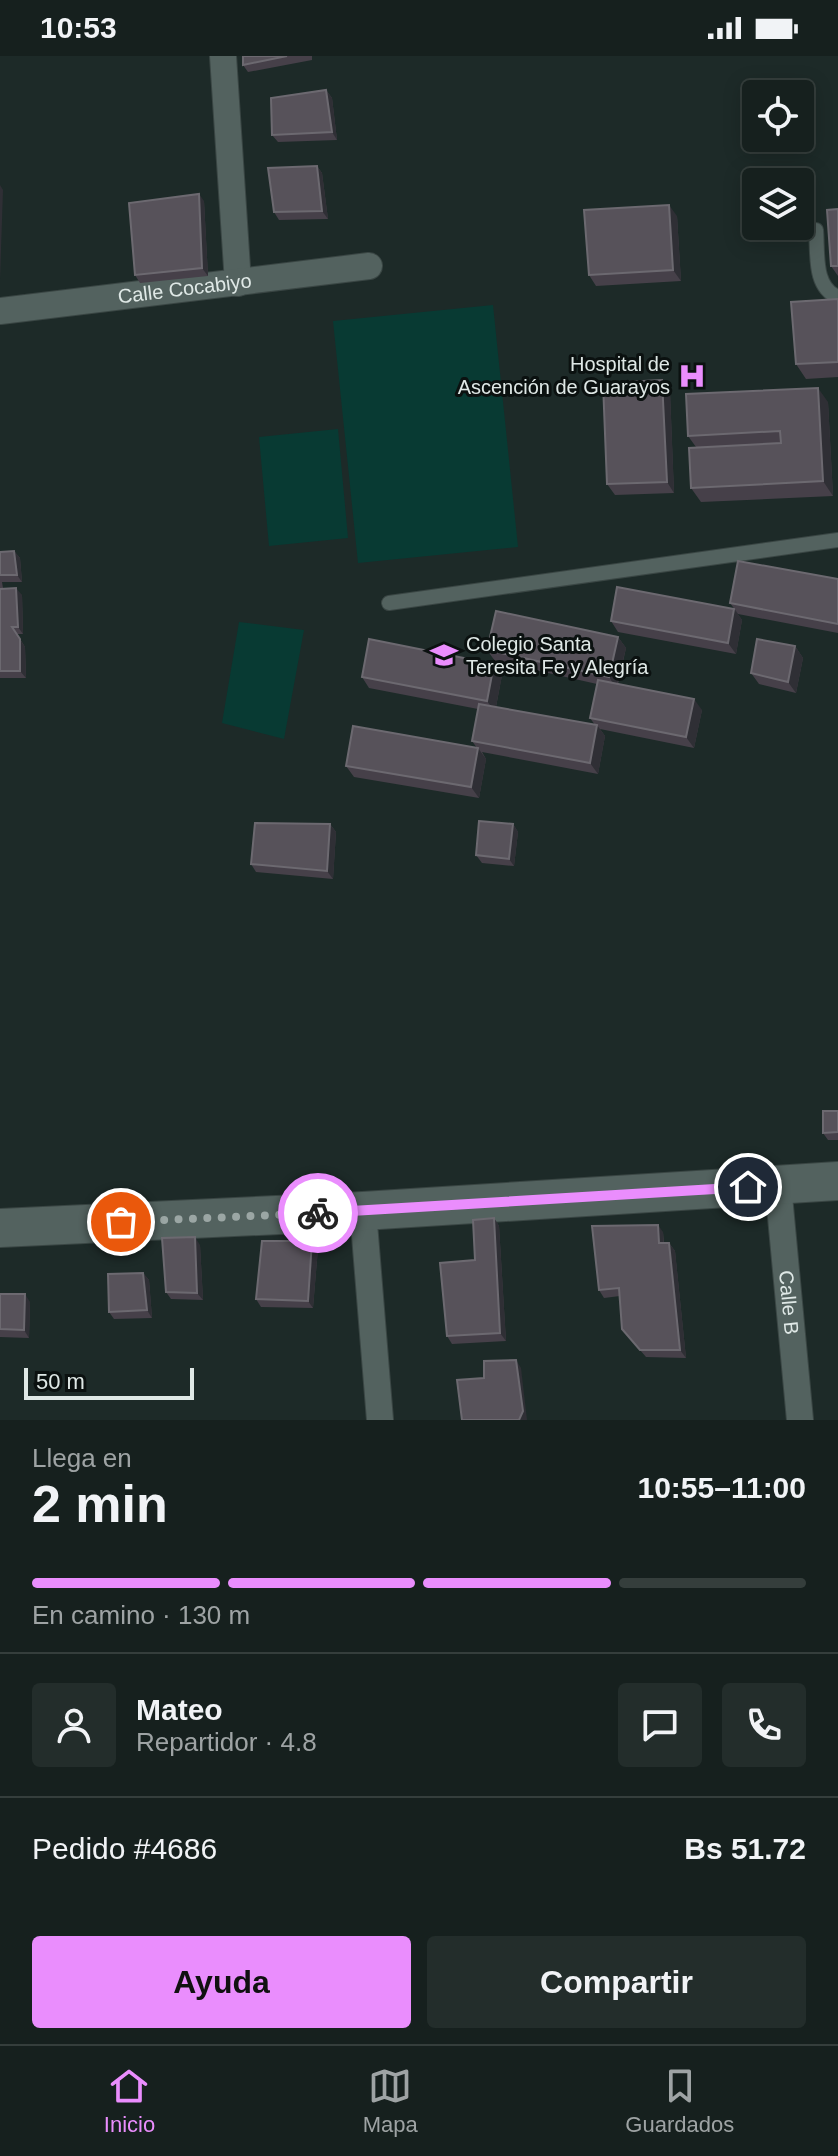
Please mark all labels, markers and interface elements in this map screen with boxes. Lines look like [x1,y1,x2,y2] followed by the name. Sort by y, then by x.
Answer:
[40,11,117,44] text: 10:53
[742,80,814,240] map controls
[742,80,814,152] button: locate
[742,168,814,240] button: layers
[117,269,253,308] street label: Calle Cocabiyo
[458,353,670,398] place label: Hospital de Ascención de Guarayos
[677,361,707,391] hospital icon: Hospital de Ascención de Guarayos
[466,633,649,678] place label: Colegio Santa Teresita Fe y Alegría
[429,640,459,670] school or university icon: Colegio Santa Teresita Fe y Alegría
[714,1153,782,1221] pin
[726,1165,770,1209] icon: home
[278,1173,358,1253] courier
[87,1188,155,1256] pin
[296,1191,340,1235] icon: bike
[99,1200,143,1244] icon: bag
[775,1269,803,1336] street label: Calle B
[24,1364,194,1400] scale bar
[36,1369,85,1394] text: 50 m
[32,1443,132,1473] text: Llega en
[638,1471,806,1504] text: 10:55–11:00
[32,1475,168,1533] text: 2 min
[32,1600,250,1630] text: En camino · 130 m
[32,1683,116,1767] button: person
[618,1683,702,1767] button: chat
[722,1683,806,1767] button: phone
[136,1693,223,1726] text: Mateo
[136,1727,317,1757] text: Repartidor · 4.8
[32,1832,217,1865] text: Pedido #4686
[684,1832,806,1865] text: Bs 51.72
[32,1936,411,2028] button: Ayuda
[427,1936,806,2028] button: Compartir
[104,2064,155,2138] tab: Inicio
[363,2064,418,2138] tab: Mapa
[625,2064,734,2138] tab: Guardados

